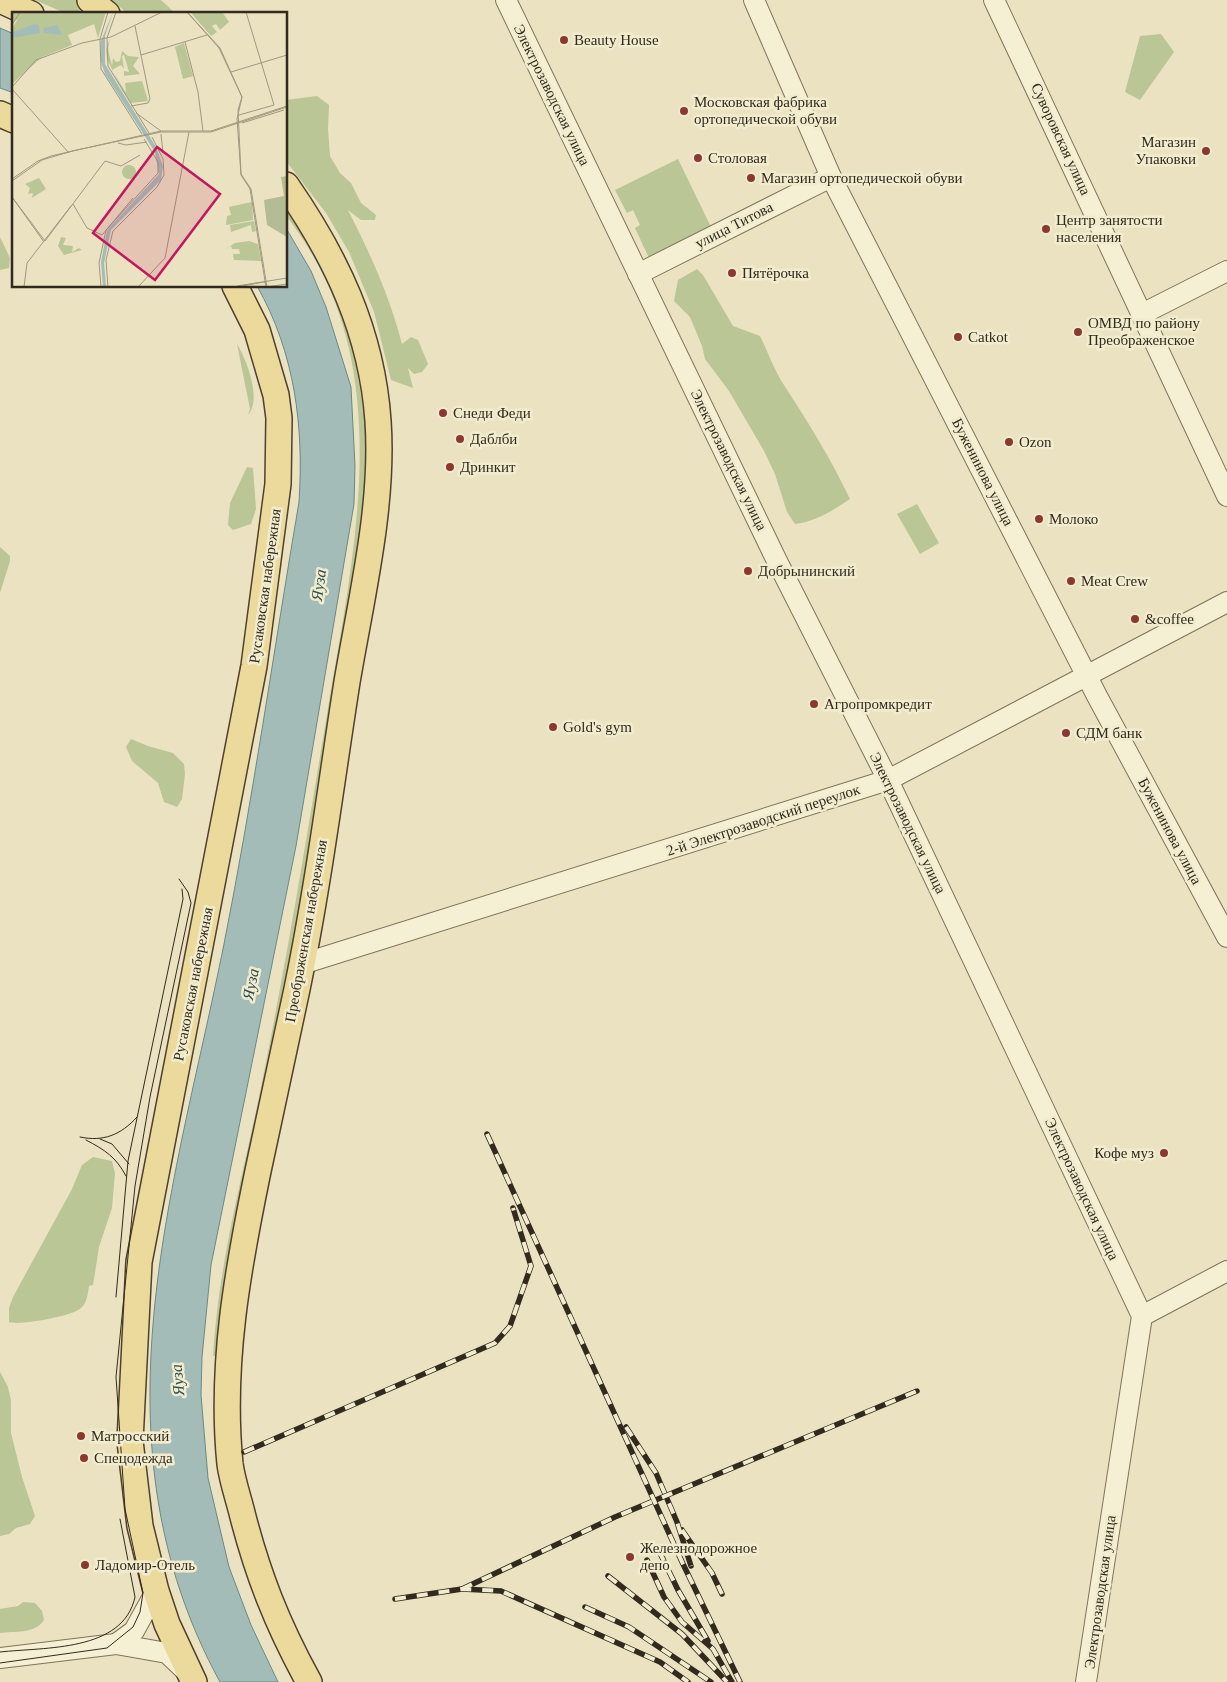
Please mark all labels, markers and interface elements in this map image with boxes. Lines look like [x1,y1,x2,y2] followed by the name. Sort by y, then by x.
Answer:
[12,12,288,288] inset map
[511,22,593,168] street label: Электрозаводская улица
[574,32,659,48] place label: Beauty House
[558,34,570,46] marker: Beauty House
[1028,80,1094,198] street label: Суворовская улица
[694,94,837,127] place label: Московская фабрика ортопедической обуви
[678,105,690,117] marker: Московская фабрика ортопедической обуви
[1136,134,1196,167] place label: Магазин Упаковки
[1200,145,1212,157] marker: Магазин Упаковки
[708,150,767,166] place label: Столовая
[692,152,704,164] marker: Столовая
[761,170,963,186] place label: Магазин ортопедической обуви
[745,172,757,184] marker: Магазин ортопедической обуви
[692,198,776,251] street label: улица Титова
[1056,212,1163,245] place label: Центр занятости населения
[1040,223,1052,235] marker: Центр занятости населения
[742,265,809,281] place label: Пятёрочка
[726,267,738,279] marker: Пятёрочка
[1088,315,1201,348] place label: ОМВД по району Преображенское
[1072,326,1084,338] marker: ОМВД по району Преображенское
[968,329,1009,345] place label: Catkot
[952,331,964,343] marker: Catkot
[688,387,770,533] street label: Электрозаводская улица
[453,405,531,421] place label: Снеди Феди
[437,407,449,419] marker: Снеди Феди
[949,416,1017,529] street label: Буженинова улица
[470,431,517,447] place label: Даблби
[454,433,466,445] marker: Даблби
[1019,434,1052,450] place label: Ozon
[1003,436,1015,448] marker: Ozon
[460,459,516,475] place label: Дринкит
[444,461,456,473] marker: Дринкит
[246,507,284,664] street label: Русаковская набережная
[1049,511,1098,527] place label: Молоко
[1033,513,1045,525] marker: Молоко
[758,563,855,579] place label: Добрынинский
[742,565,754,577] marker: Добрынинский
[308,568,330,603] water label: Яуза
[1081,573,1148,589] place label: Meat Crew
[1065,575,1077,587] marker: Meat Crew
[1145,611,1194,627] place label: &coffee
[1129,613,1141,625] marker: &coffee
[824,696,932,712] place label: Агропромкредит
[808,698,820,710] marker: Агропромкредит
[563,719,632,735] place label: Gold's gym
[547,721,559,733] marker: Gold's gym
[1076,725,1143,741] place label: СДМ банк
[1060,727,1072,739] marker: СДМ банк
[867,750,949,896] street label: Электрозаводская улица
[1135,775,1205,887] street label: Буженинова улица
[664,781,862,859] street label: 2-й Электрозаводский переулок
[282,838,330,1024] street label: Преображенская набережная
[170,906,216,1062] street label: Русаковская набережная
[239,967,263,1002] water label: Яуза
[1042,1115,1122,1263] street label: Электрозаводская улица
[1094,1145,1154,1161] place label: Кофе муз
[1158,1147,1170,1159] marker: Кофе муз
[168,1363,188,1397] water label: Яуза
[91,1428,169,1444] place label: Матросский
[75,1430,87,1442] marker: Матросский
[94,1450,173,1466] place label: Спецодежда
[78,1452,90,1464] marker: Спецодежда
[1081,1514,1119,1670] street label: Электрозаводская улица
[640,1540,758,1573] place label: Железнодорожное депо
[624,1551,636,1563] marker: Железнодорожное депо
[95,1557,195,1573] place label: Ладомир-Отель
[79,1559,91,1571] marker: Ладомир-Отель

